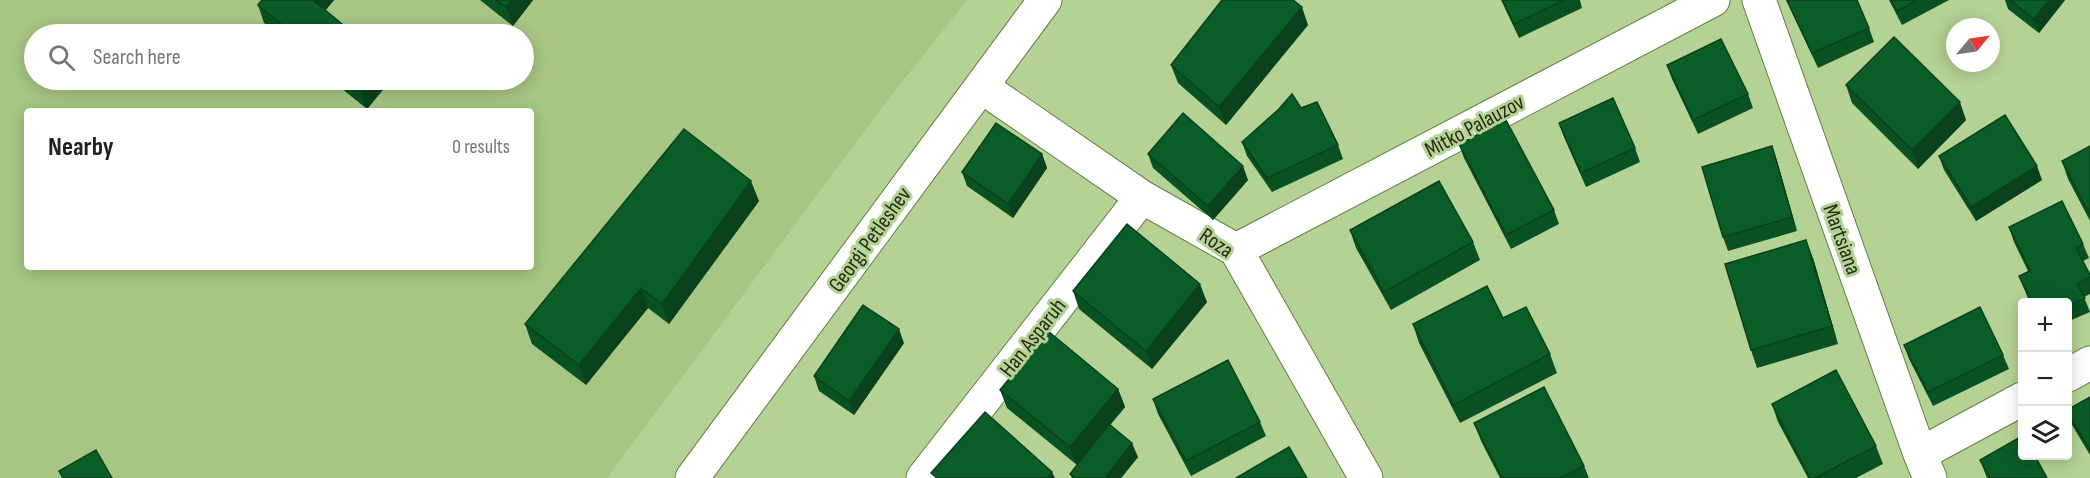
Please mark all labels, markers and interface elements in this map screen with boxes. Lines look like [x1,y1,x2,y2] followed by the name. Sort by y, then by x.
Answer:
[1946,18,2000,72] north arrow
[24,24,534,90] search box
[45,41,78,74] icon: search
[93,44,180,71] text: Search here
[1420,89,1530,164] street label: Mitko Palauzov
[48,132,114,163] text: Nearby
[452,135,510,159] text: 0 results
[823,182,918,298] street label: Georgi Petleshev
[1816,201,1867,278] street label: Martsiana
[1194,222,1238,264] street label: Roza
[994,293,1072,383] street label: Han Asparuh
[2018,298,2072,460] map controls
[2018,298,2072,352] button: +
[2018,352,2072,406] button: −
[2018,406,2072,460] button: layers

